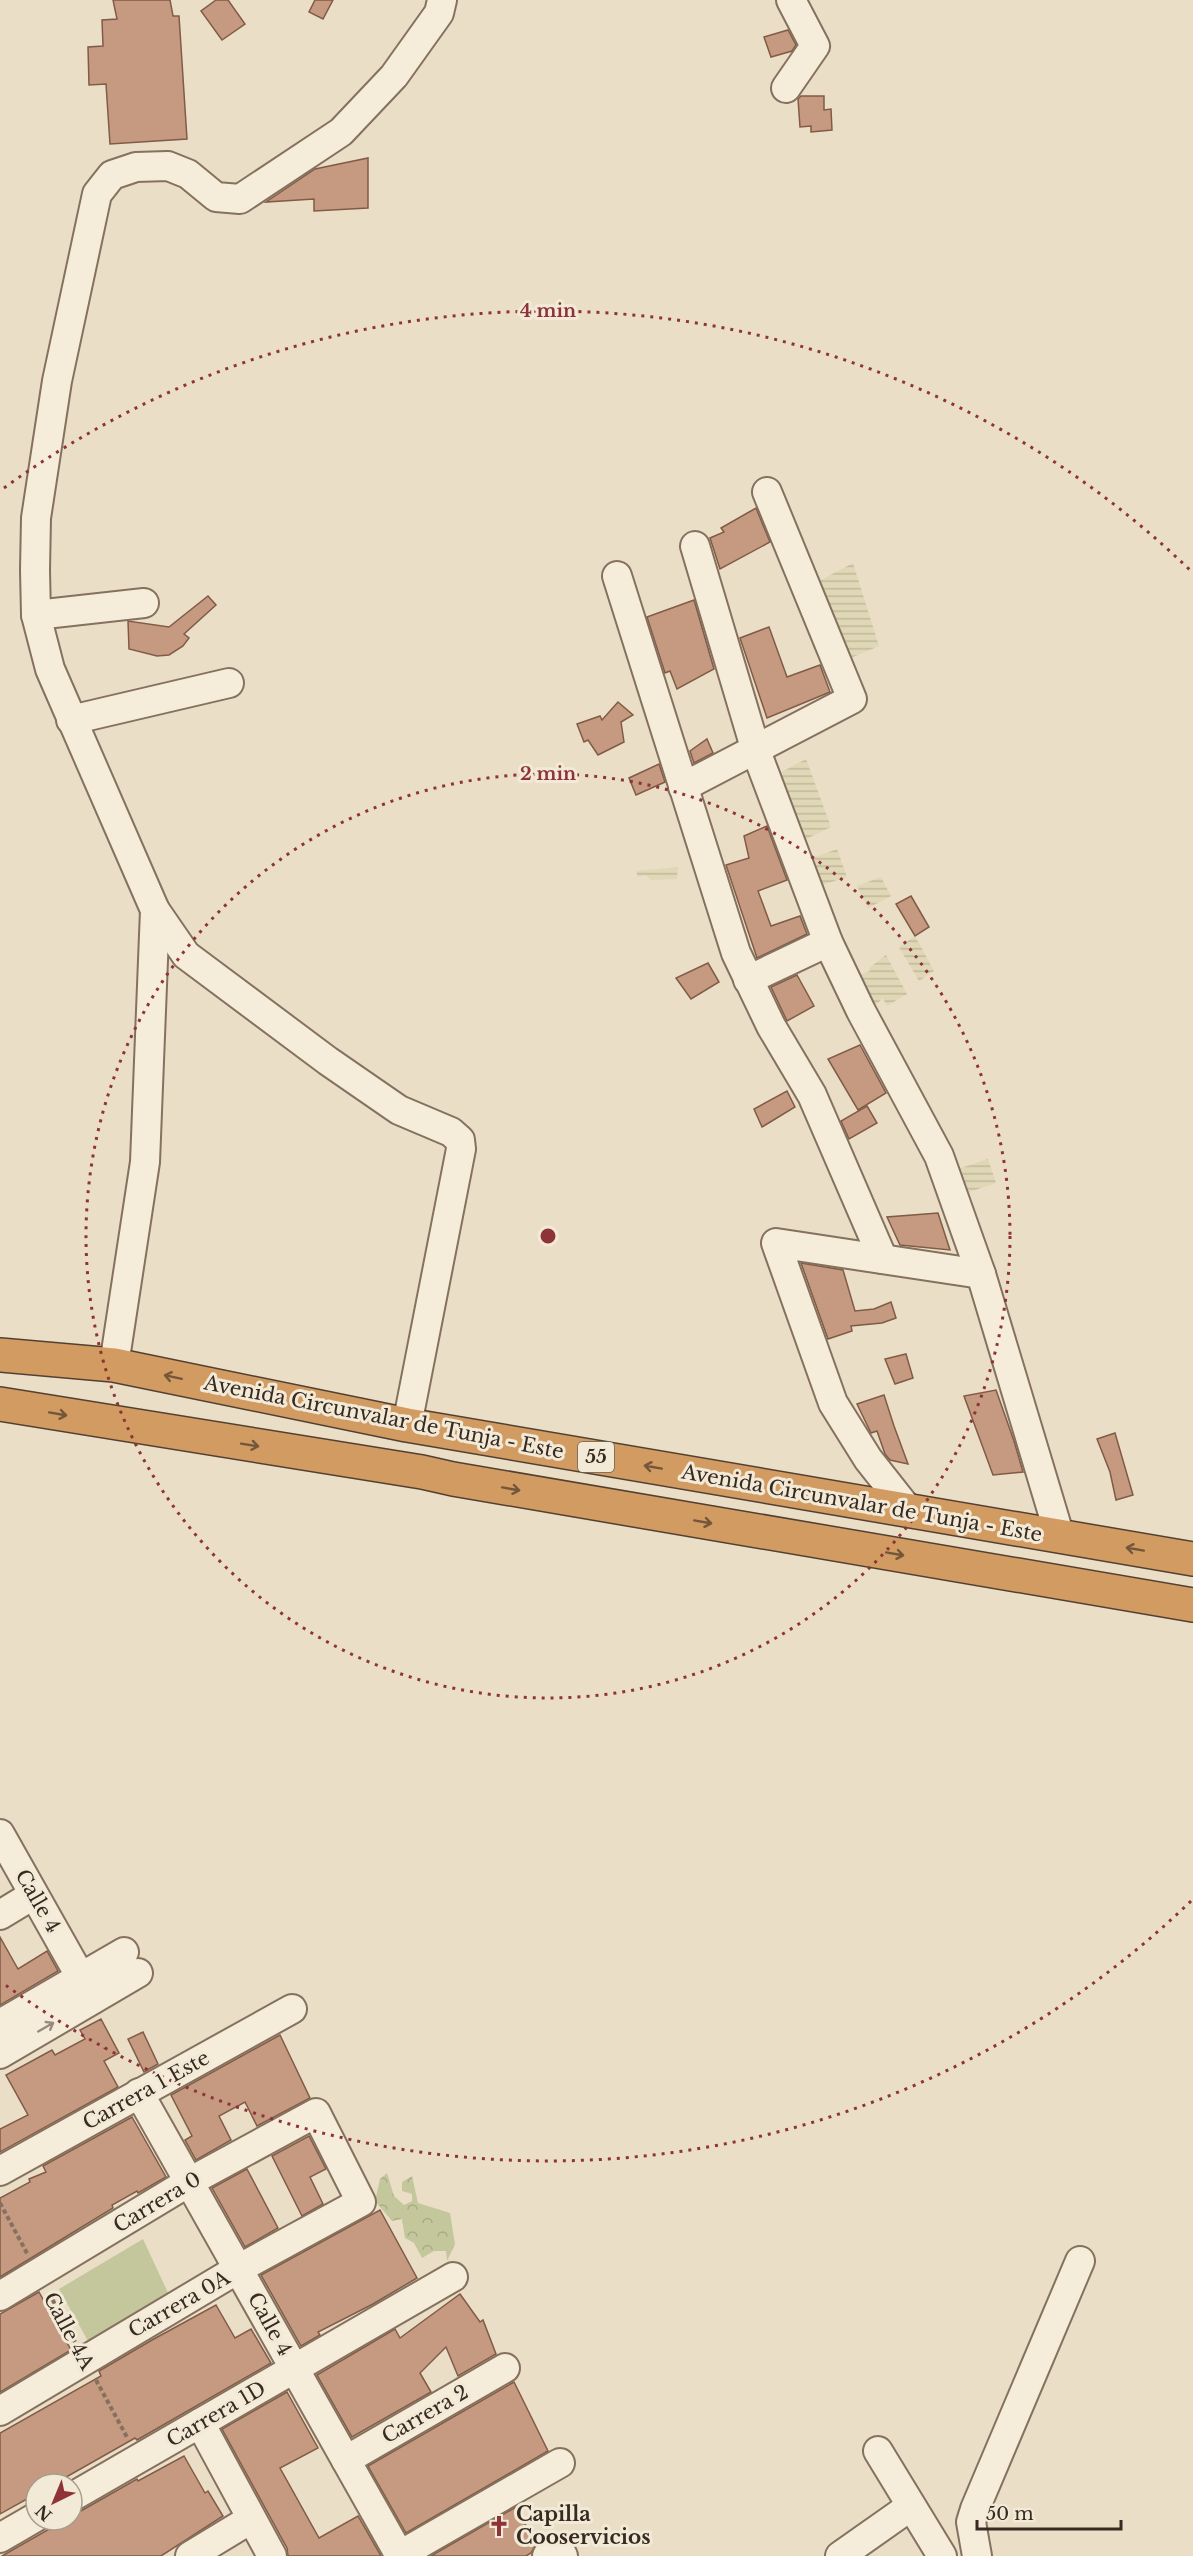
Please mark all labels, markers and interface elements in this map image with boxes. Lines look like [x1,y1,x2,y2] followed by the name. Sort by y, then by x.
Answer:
[520,300,576,322] text: 4 min
[520,763,576,785] text: 2 min
[538,1226,558,1246] centre of rings
[201,1370,566,1464] street label: Avenida Circunvalar de Tunja - Este
[164,1371,183,1382] one-way arrow
[47,1409,67,1420] one-way arrow
[240,1440,260,1451] one-way arrow
[578,1442,614,1472] road number: 55
[679,1459,1044,1547] street label: Avenida Circunvalar de Tunja - Este
[644,1461,664,1472] one-way arrow
[500,1484,520,1495] one-way arrow
[692,1517,712,1528] one-way arrow
[1126,1544,1146,1555] one-way arrow
[885,1549,904,1560] one-way arrow
[10,1865,66,1937] street label: Calle 4
[38,2020,55,2032] one-way arrow
[79,2045,213,2135] street label: Carrera 1 Este
[109,2167,205,2237] street label: Carrera 0
[124,2265,234,2343] street label: Carrera 0A
[39,2288,100,2374] street label: Calle 4A
[243,2288,297,2360] street label: Calle 4
[162,2376,270,2452] street label: Carrera 1D
[377,2380,473,2448] street label: Carrera 2
[24,2472,84,2532] north arrow
[977,2493,1121,2531] scale bar
[31,2501,56,2525] text: N
[516,2502,651,2549] place label: Capilla Cooservicios
[986,2503,1034,2525] text: 50 m
[487,2514,511,2538] church icon: Capilla Cooservicios

